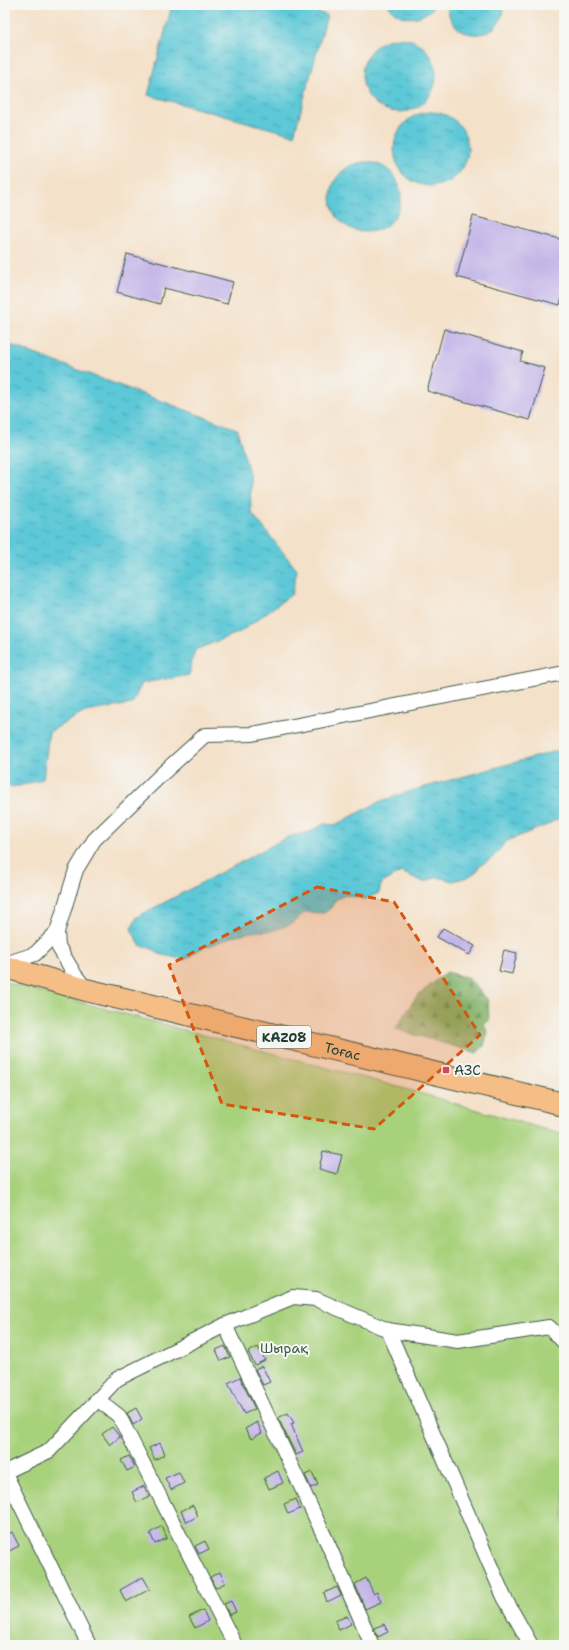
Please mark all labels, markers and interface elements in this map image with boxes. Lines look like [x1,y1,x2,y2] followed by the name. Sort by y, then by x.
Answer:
[257,1026,311,1048] road number: KAZ08
[323,1038,363,1064] street label: Тоғас
[454,1061,481,1079] place label: АЗС
[441,1065,451,1075] marker: АЗС
[260,1339,308,1357] park label: Шырақ

